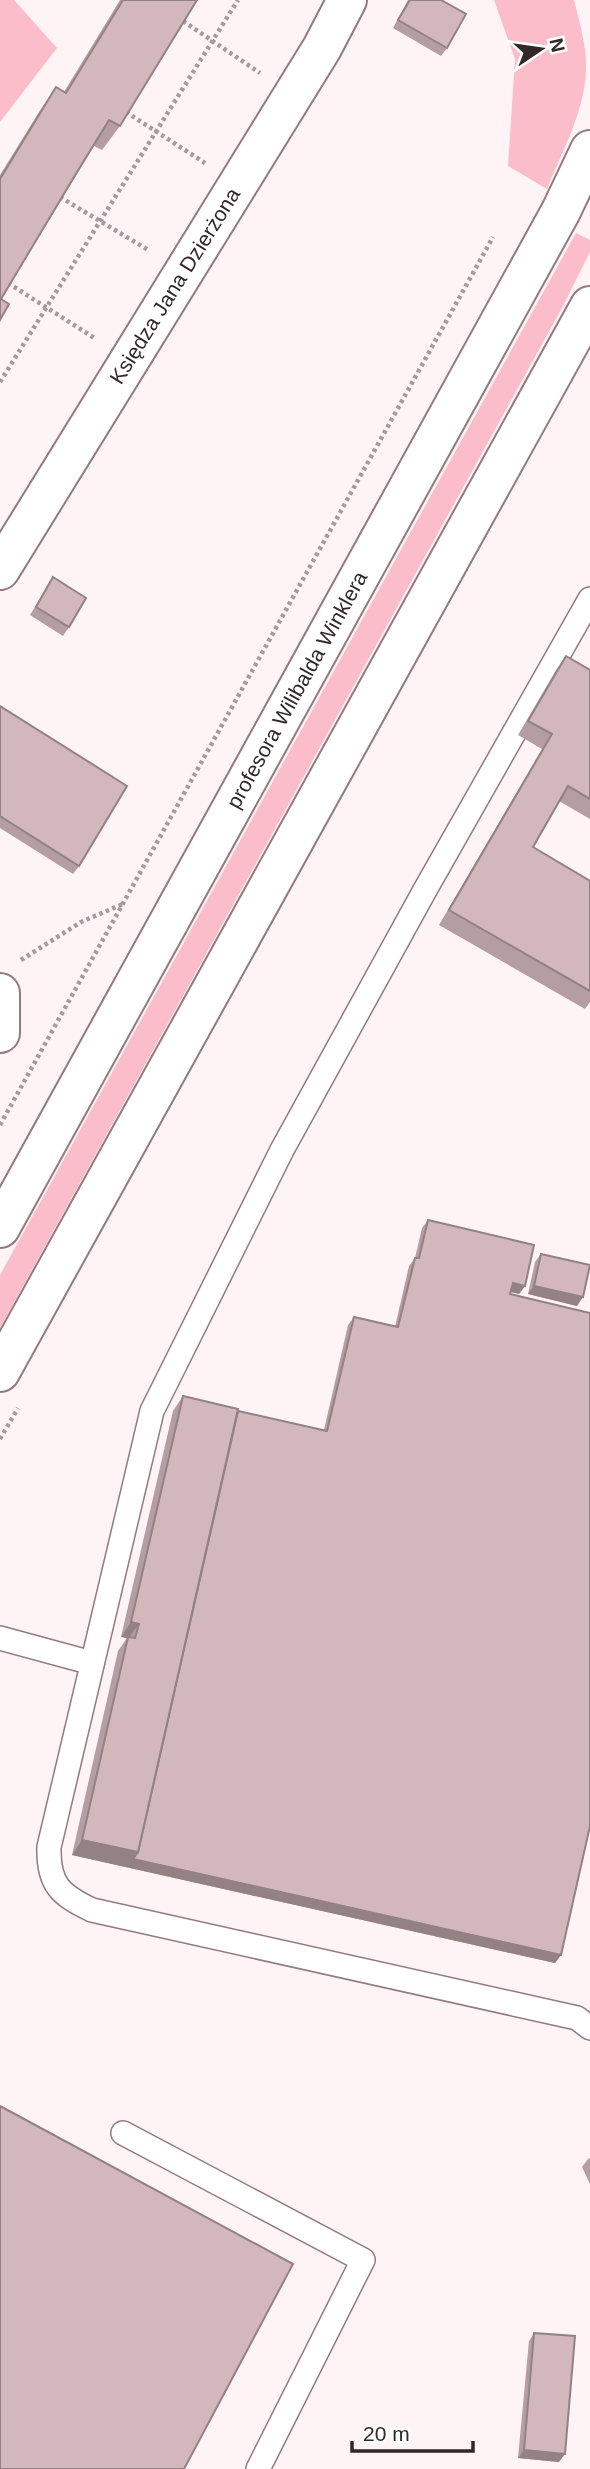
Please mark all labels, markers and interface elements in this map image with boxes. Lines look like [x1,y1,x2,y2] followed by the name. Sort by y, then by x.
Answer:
[506,14,576,84] north arrow
[545,36,569,54] text: N
[105,183,244,388] street label: Księdza Jana Dzierżona
[222,567,372,812] street label: profesora Wilibalda Winklera
[352,2410,473,2454] scale bar
[363,2422,410,2445] text: 20 m

